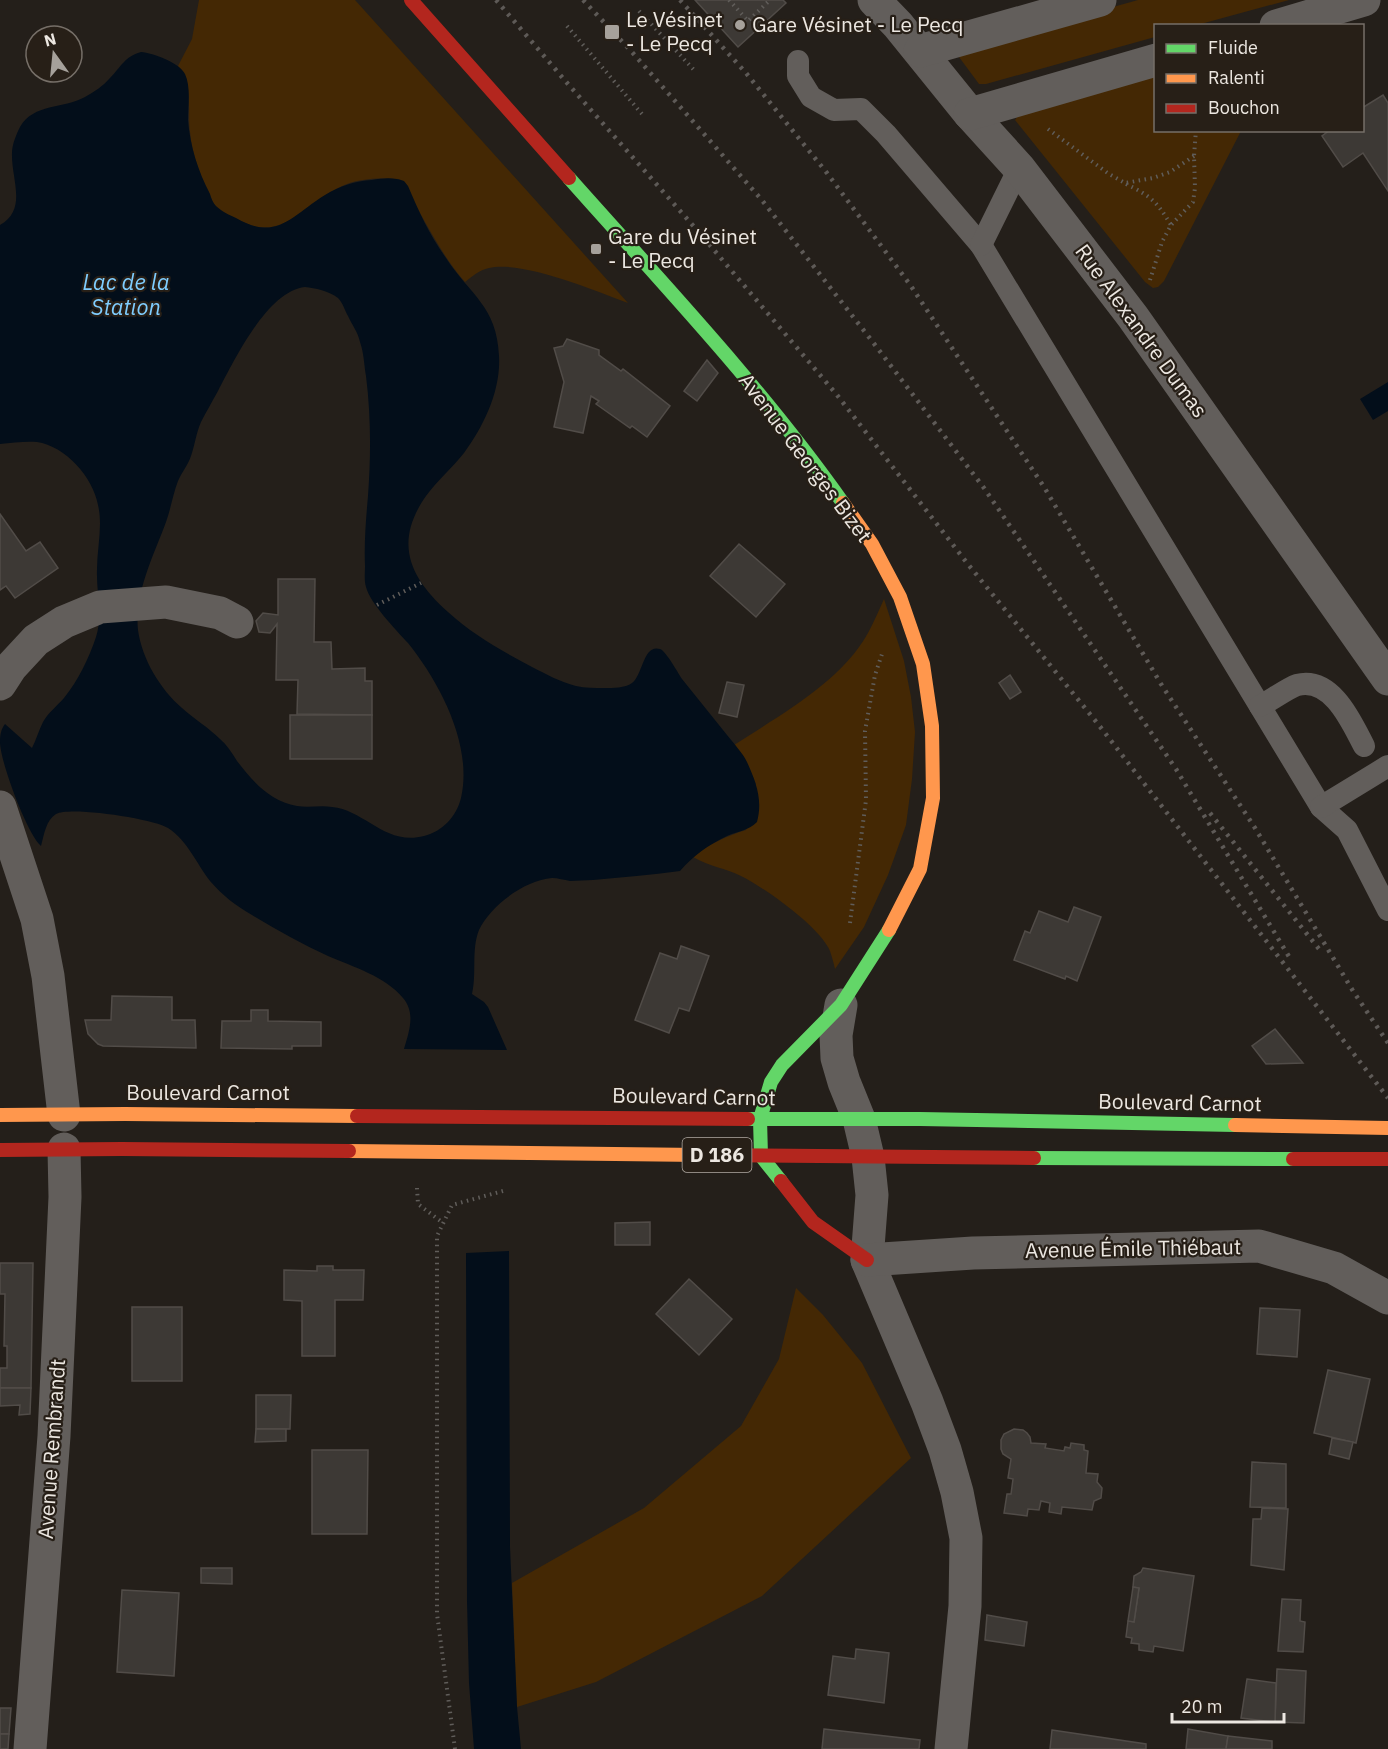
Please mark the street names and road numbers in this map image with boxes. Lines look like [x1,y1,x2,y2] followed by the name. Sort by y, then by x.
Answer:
[1069,238,1214,423] street label: Rue Alexandre Dumas
[733,367,879,548] street label: Avenue Georges Bizet
[126,1078,290,1106] street label: Boulevard Carnot
[612,1081,776,1111] street label: Boulevard Carnot
[1098,1087,1262,1117] street label: Boulevard Carnot
[682,1138,752,1172] road number: D 186
[1024,1232,1241,1264] street label: Avenue Émile Thiébaut
[31,1358,71,1540] street label: Avenue Rembrandt

